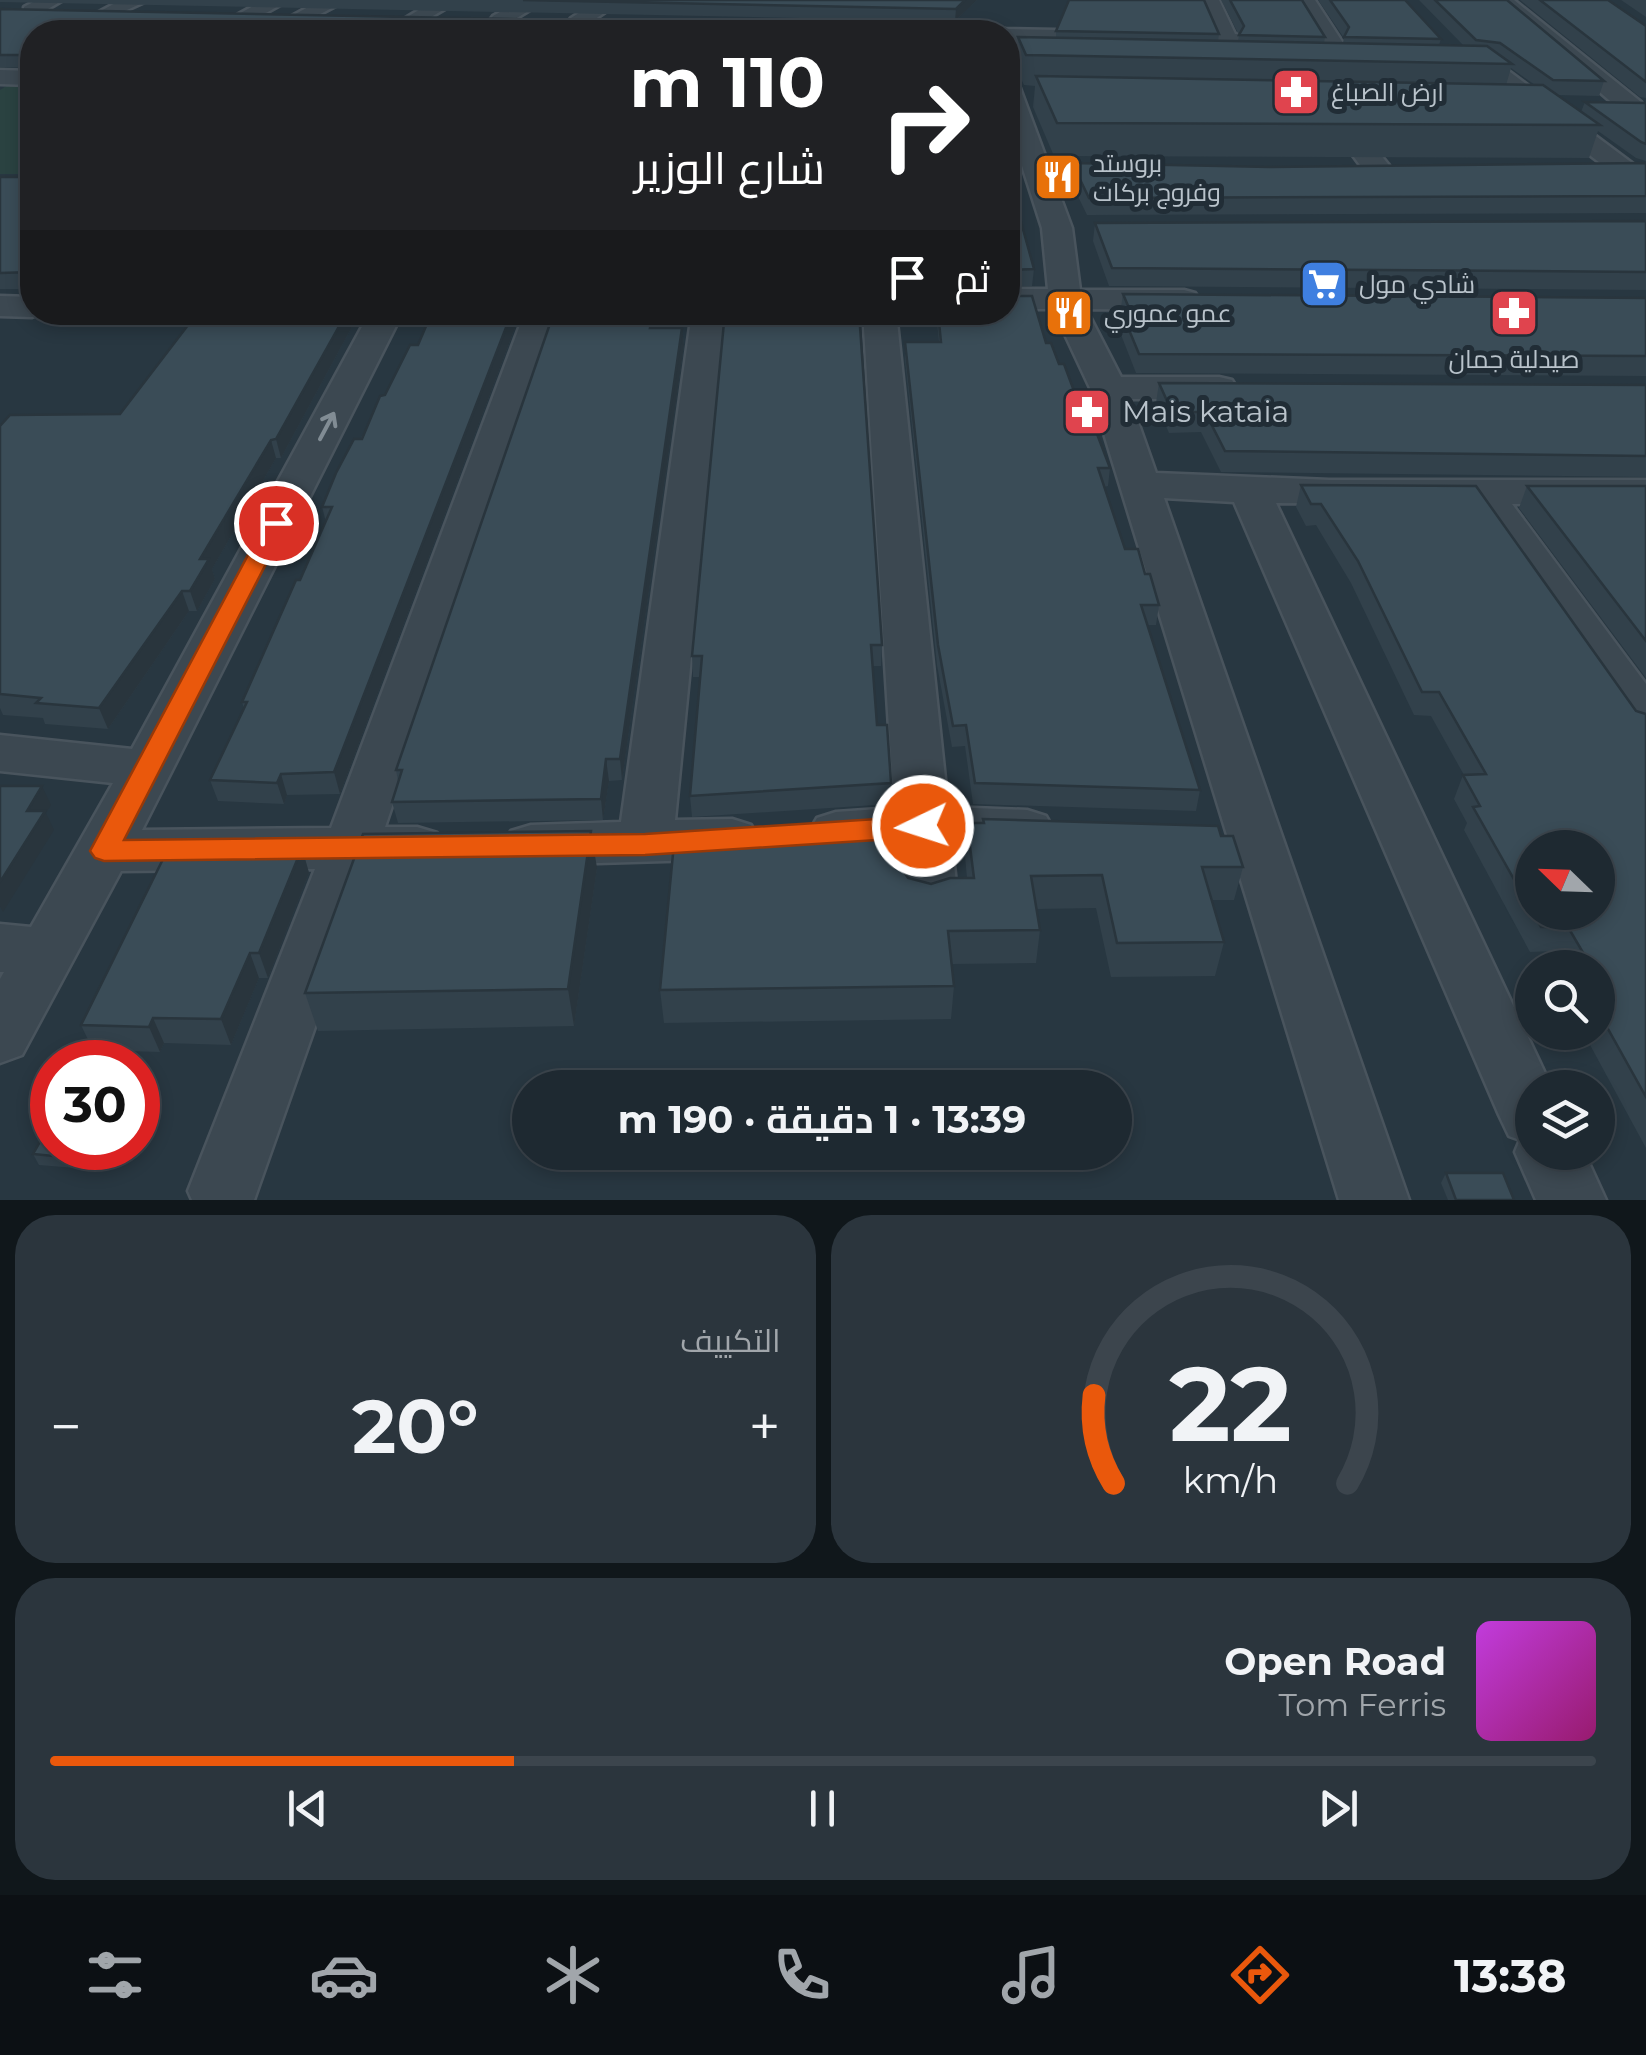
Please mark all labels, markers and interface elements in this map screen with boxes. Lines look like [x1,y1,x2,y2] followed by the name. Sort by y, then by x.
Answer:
[629,39,825,125] text: 110 m
[860,60,990,190] icon: right
[1270,66,1322,118] pharmacy icon: ارض الصباغ
[1331,77,1444,109] place label: ارض الصباغ
[635,140,825,195] text: شارع الوزير
[1093,148,1221,209] place label: بروستد وفروج بركات
[1032,151,1084,203] restaurant icon: بروستد وفروج بركات
[880,250,935,305] icon: arrive
[955,255,990,302] text: ثم
[1298,258,1350,310] supermarket icon: شادي مول
[1359,269,1475,304] place label: شادي مول
[1043,287,1095,339] restaurant icon: عمو عموري
[1488,287,1540,339] pharmacy icon: صيدلية جمان
[1104,298,1232,333] place label: عمو عموري
[1448,344,1580,374] place label: صيدلية جمان
[1061,386,1113,438] pharmacy icon: Mais kataia
[1122,393,1289,430] place label: Mais kataia
[318,411,338,441] one-way arrow
[234,481,319,566] pin
[249,496,304,551] icon: arrive
[871,774,975,878] position arrow
[1515,830,1615,930] north arrow
[1515,830,1615,1170] map controls
[1515,950,1615,1050] button: search
[30,1040,160,1170] speed limit sign: 30
[1515,1070,1615,1170] button: layers
[618,1096,1026,1143] text: 13:39 · 1 دقيقة · 190 m
[680,1321,781,1360] text: التكييف
[1169,1340,1292,1467] text: 22
[352,1380,479,1472] text: 20°
[50,1393,82,1460] text: −
[749,1393,781,1460] text: +
[1183,1458,1278,1502] text: km/h
[1224,1638,1446,1685] text: Open Road
[1279,1685,1446,1724] text: Tom Ferris
[280,1781,335,1836] icon: previous
[795,1781,850,1836] icon: pause
[1311,1781,1366,1836] icon: next
[80,1940,150,2010] icon: filters
[309,1940,379,2010] icon: car
[538,1940,608,2010] icon: climate
[767,1940,837,2010] icon: phone
[996,1940,1066,2010] icon: music
[1225,1940,1295,2010] icon: directions
[1454,1948,1566,2003] text: 13:38

